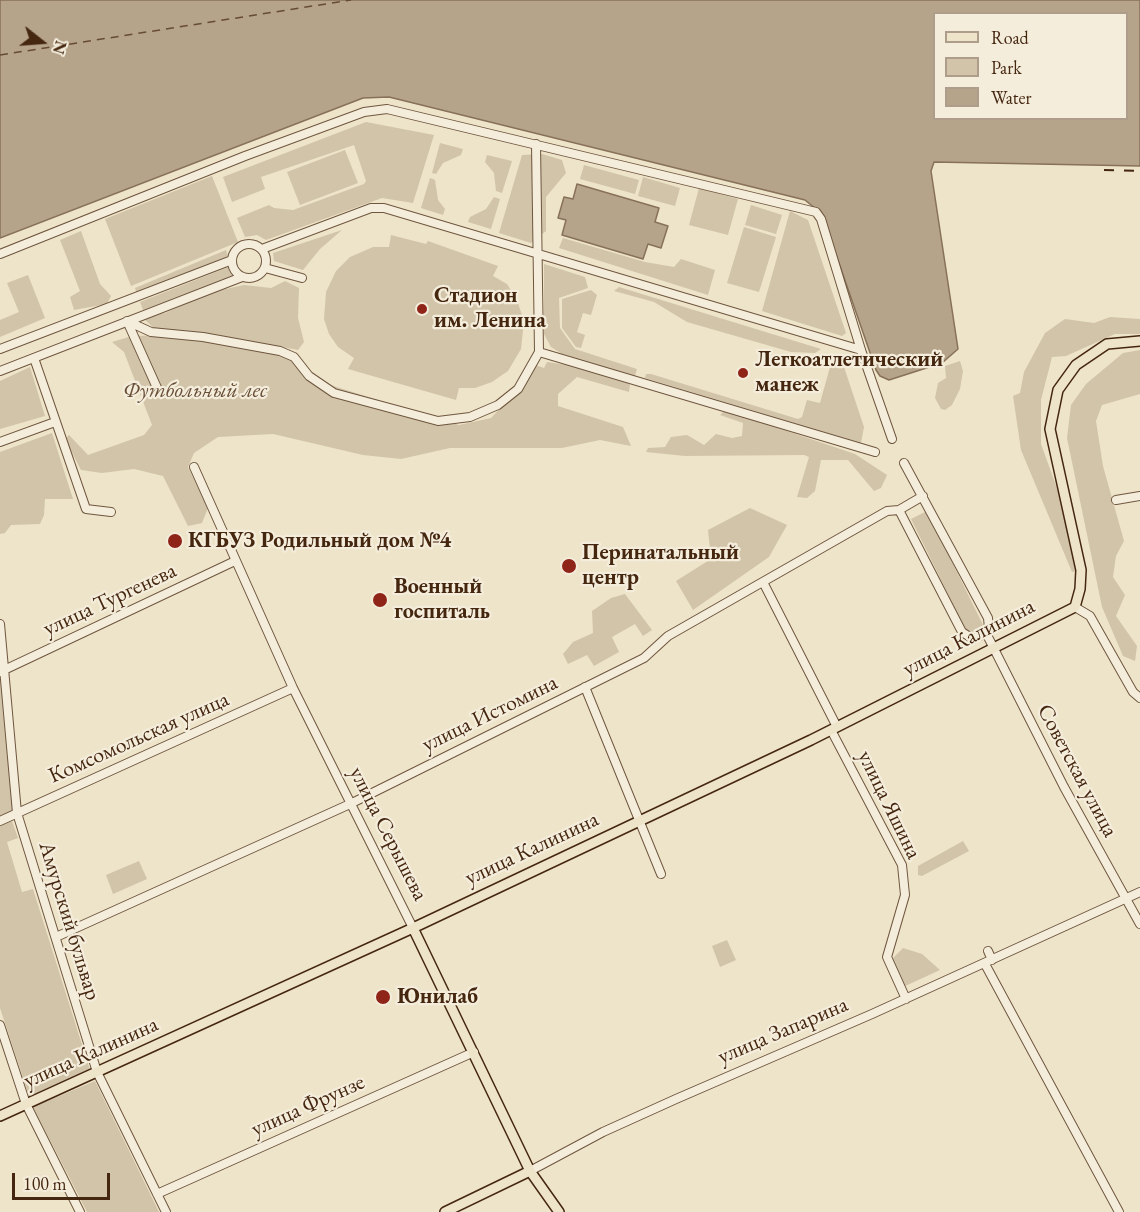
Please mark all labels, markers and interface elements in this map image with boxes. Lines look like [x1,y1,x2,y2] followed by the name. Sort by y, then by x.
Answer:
[12,12,72,72] north arrow
[933,12,1128,120] legend
[991,26,1029,49] text: Road
[48,38,72,57] text: N
[991,56,1022,79] text: Park
[991,86,1032,109] text: Water
[434,283,546,334] place label: Стадион им. Ленина
[415,302,429,316] marker: Стадион им. Ленина
[755,347,943,398] place label: Легкоатлетический манеж
[736,366,750,380] marker: Легкоатлетический манеж
[123,378,267,404] park label: Футбольный лес
[188,528,451,554] place label: КГБУЗ Родильный дом №4
[166,532,184,550] marker: КГБУЗ Родильный дом №4
[582,540,739,592] place label: Перинатальный центр
[560,557,578,575] marker: Перинатальный центр
[39,558,181,642] street label: улица Тургенева
[394,574,490,626] place label: Военный госпиталь
[371,591,389,609] marker: Военный госпиталь
[899,593,1039,683] street label: улица Калинина
[418,670,562,758] street label: улица Истомина
[45,686,233,790] street label: Комсомольская улица
[1031,700,1123,842] street label: Советская улица
[851,746,927,864] street label: улица Яшина
[343,763,433,905] street label: улица Серышева
[461,806,603,892] street label: улица Калинина
[32,839,106,1003] street label: Амурский бульвар
[397,984,478,1010] place label: Юнилаб
[374,988,392,1006] marker: Юнилаб
[714,992,852,1070] street label: улица Запарина
[20,1012,162,1094] street label: улица Калинина
[247,1069,369,1143] street label: улица Фрунзе
[15,1161,112,1199] scale bar
[23,1172,67,1195] text: 100 m

